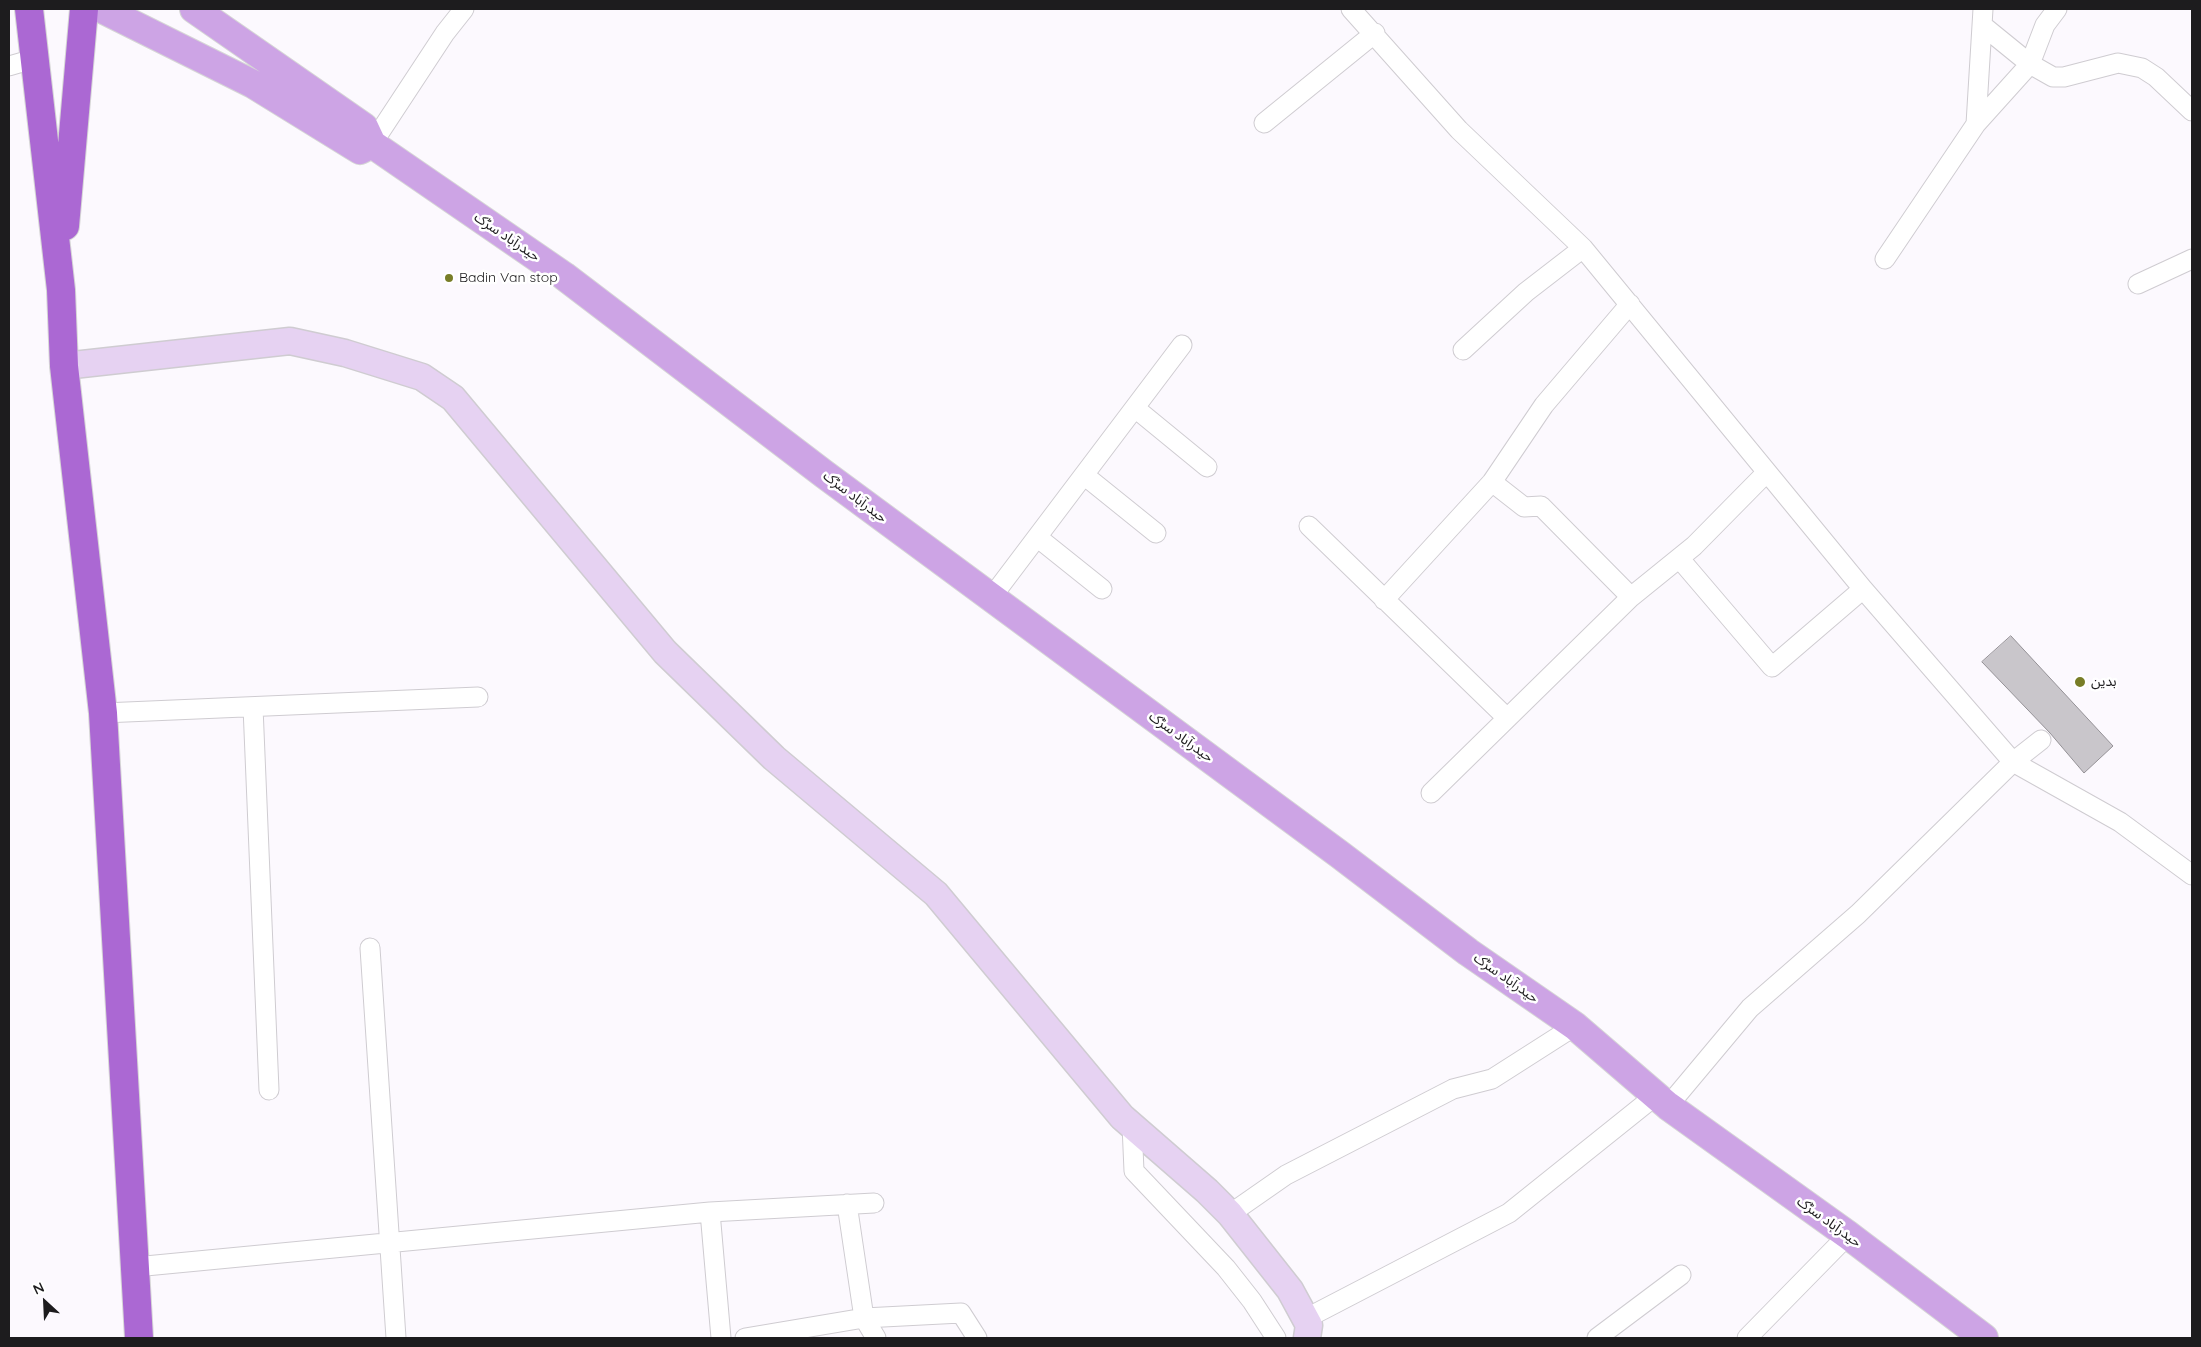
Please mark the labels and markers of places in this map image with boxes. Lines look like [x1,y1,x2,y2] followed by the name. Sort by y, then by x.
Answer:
[459,270,558,286] place label: Badin Van stop
[443,272,455,284] marker: Badin Van stop
[2091,674,2117,690] place label: بدين
[2073,675,2087,689] marker: بدين

